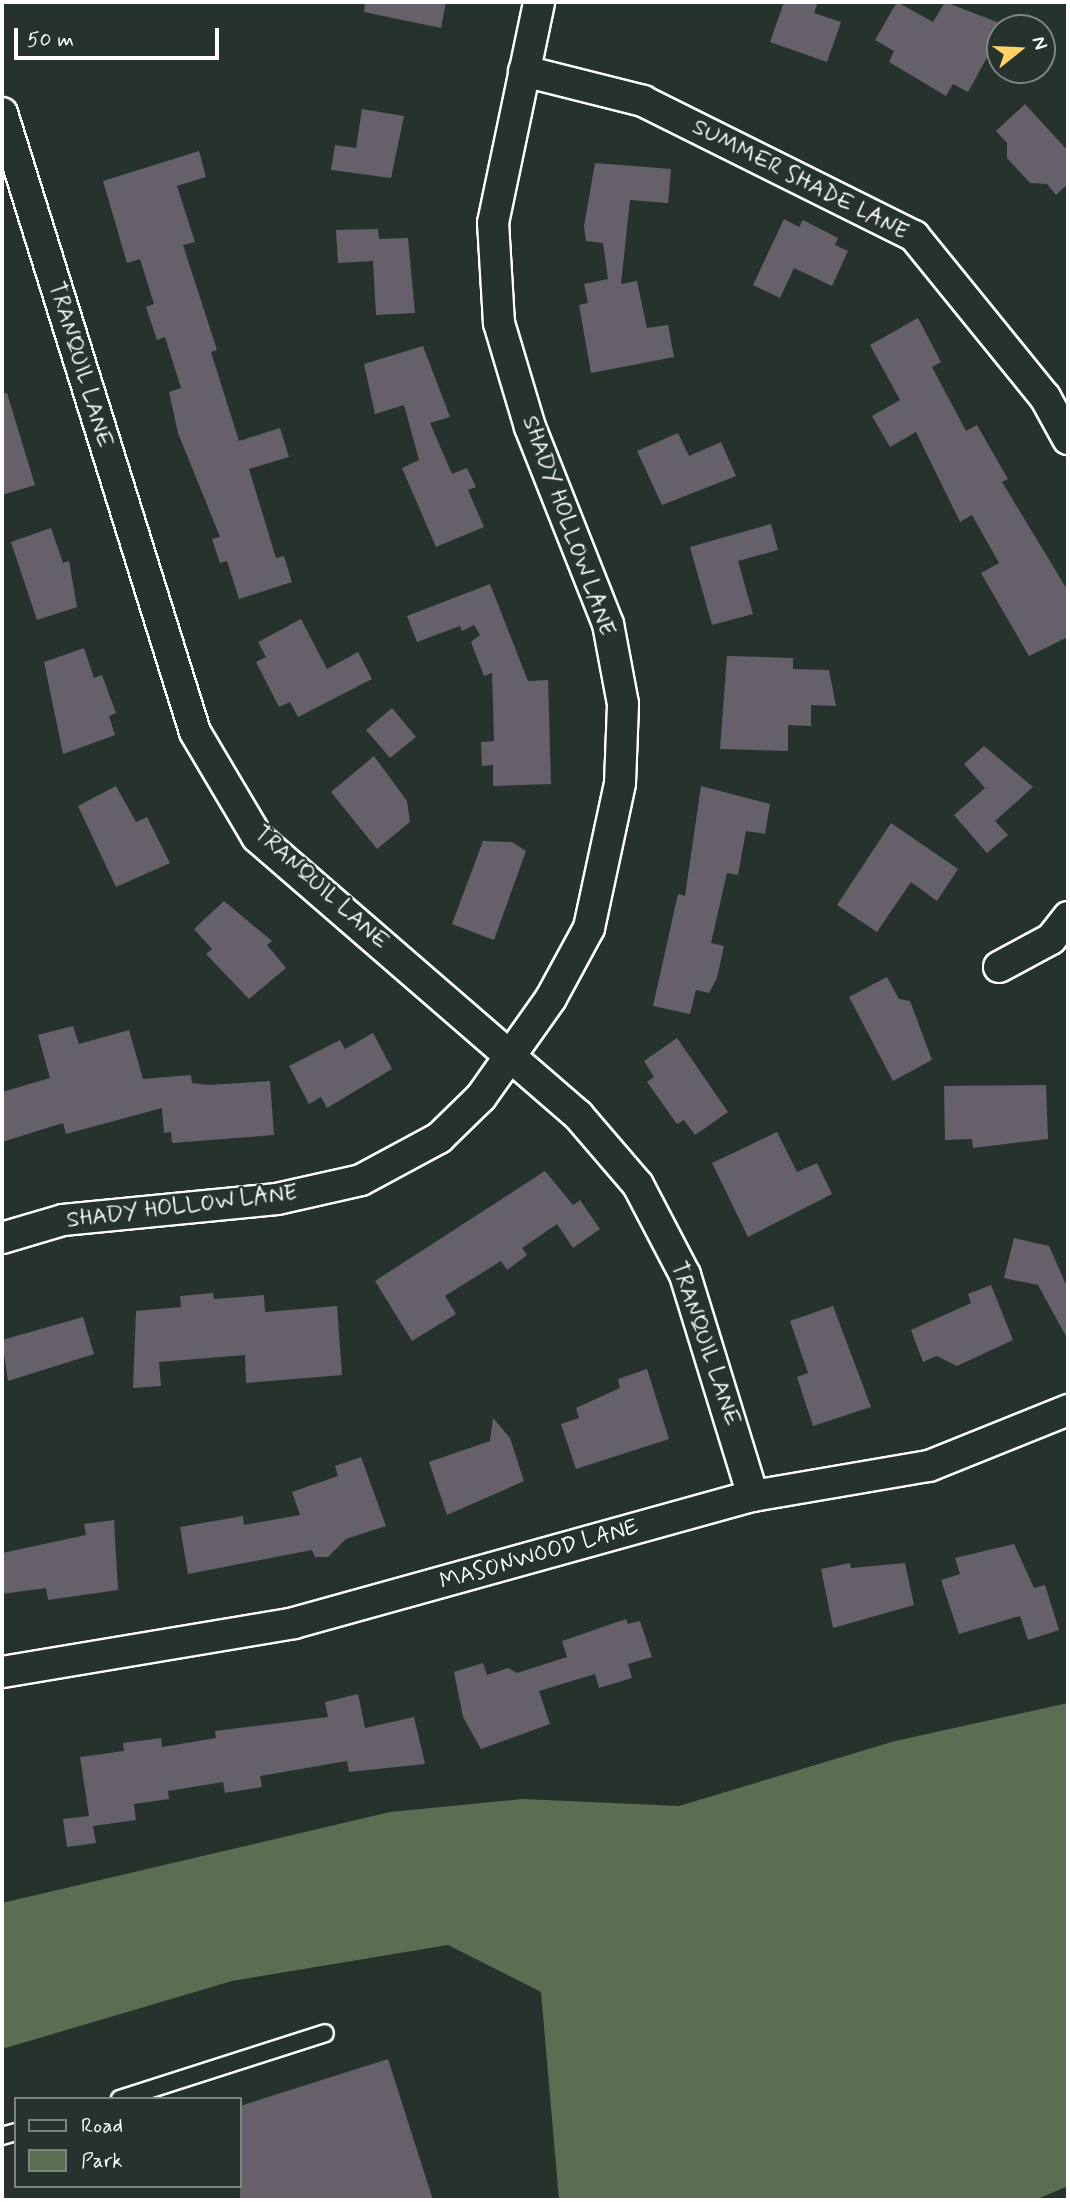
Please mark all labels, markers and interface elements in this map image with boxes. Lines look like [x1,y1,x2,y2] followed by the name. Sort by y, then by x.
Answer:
[18,14,222,58] scale bar
[986,14,1056,84] north arrow
[27,26,74,54] text: 50 m
[1026,33,1053,53] text: N
[685,112,915,248] street label: SUMMER SHADE LANE
[42,279,118,451] street label: TRANQUIL LANE
[515,410,621,642] street label: SHADY HOLLOW LANE
[248,820,394,956] street label: TRANQUIL LANE
[63,1179,301,1235] street label: SHADY HOLLOW LANE
[664,1258,746,1430] street label: TRANQUIL LANE
[435,1513,643,1597] street label: MASONWOOD LANE
[14,2097,242,2188] legend
[81,2112,123,2140] text: Road
[81,2147,123,2175] text: Park

